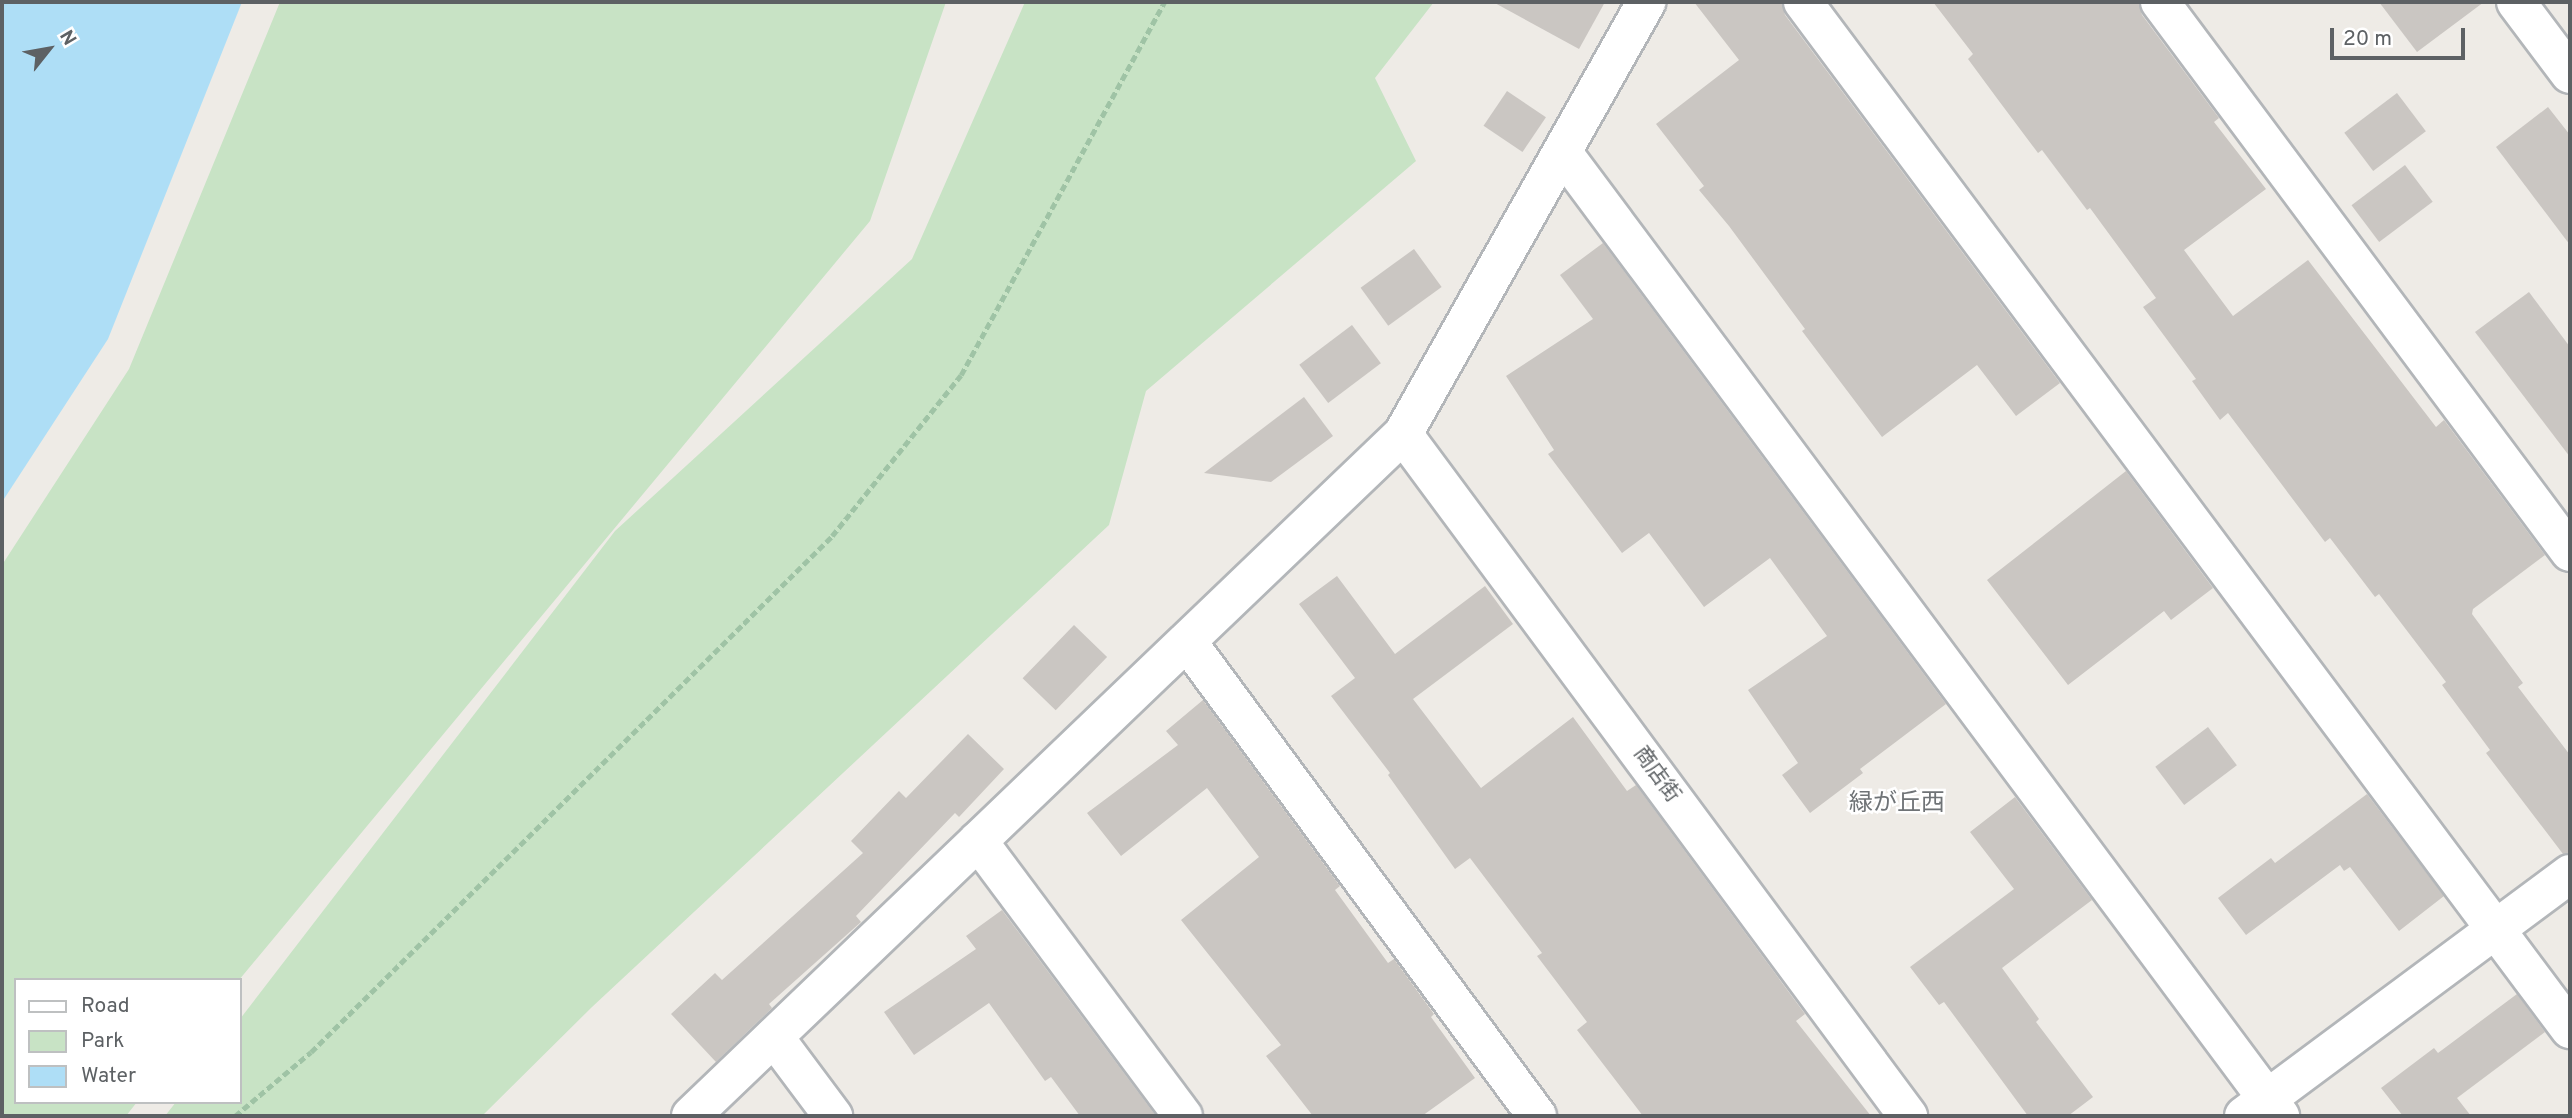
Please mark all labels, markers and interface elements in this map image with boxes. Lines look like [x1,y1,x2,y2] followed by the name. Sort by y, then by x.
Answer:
[14,14,84,84] north arrow
[2334,14,2469,58] scale bar
[53,26,81,50] text: N
[2343,26,2392,53] text: 20 m
[1627,742,1685,808] street label: 商店街
[1849,791,1945,819] district label: 緑が丘西
[14,978,242,1104] legend
[81,993,130,1020] text: Road
[81,1028,124,1055] text: Park
[81,1063,136,1090] text: Water

